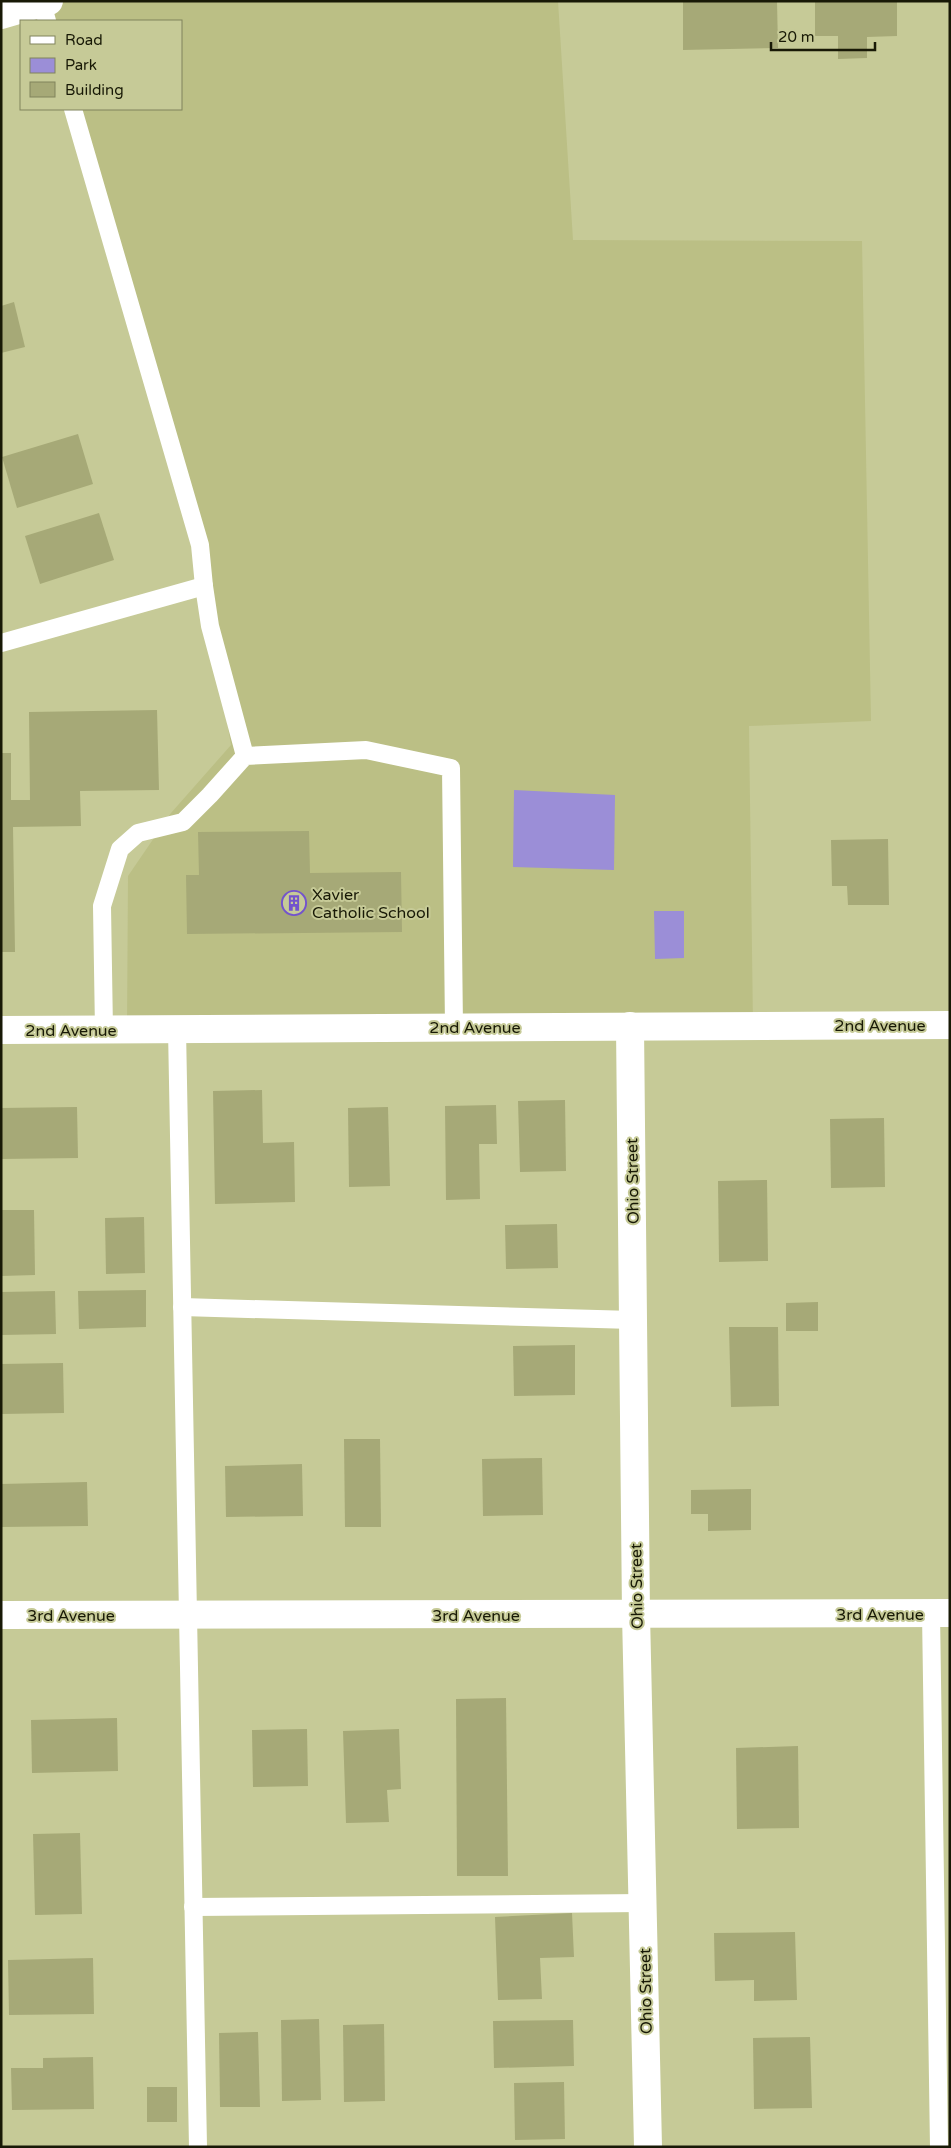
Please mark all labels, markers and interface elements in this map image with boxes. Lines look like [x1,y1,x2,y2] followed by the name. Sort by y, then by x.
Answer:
[20,20,182,110] legend
[771,20,875,52] scale bar
[778,28,815,46] text: 20 m
[65,31,103,49] text: Road
[65,56,97,74] text: Park
[65,81,124,99] text: Building
[312,885,430,923] place label: Xavier Catholic School
[281,890,307,916] building icon: Xavier Catholic School
[834,1016,926,1036] street label: 2nd Avenue
[429,1018,521,1038] street label: 2nd Avenue
[25,1021,117,1041] street label: 2nd Avenue
[622,1138,644,1224] street label: Ohio Street
[626,1543,648,1629] street label: Ohio Street
[836,1605,924,1625] street label: 3rd Avenue
[27,1606,115,1626] street label: 3rd Avenue
[432,1606,520,1626] street label: 3rd Avenue
[635,1948,657,2034] street label: Ohio Street

